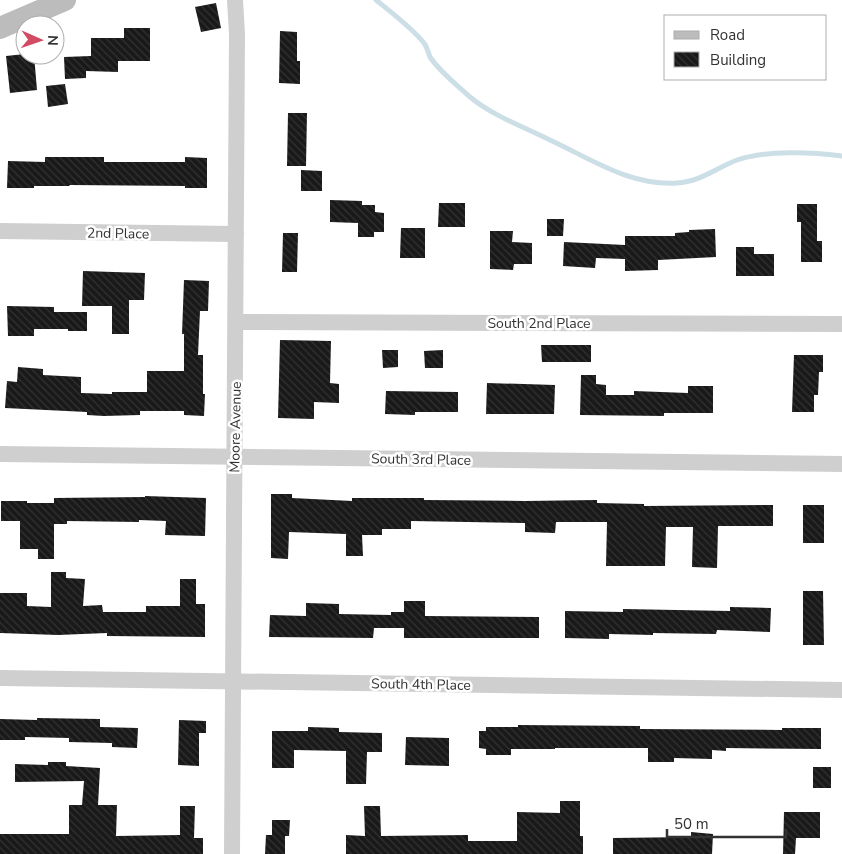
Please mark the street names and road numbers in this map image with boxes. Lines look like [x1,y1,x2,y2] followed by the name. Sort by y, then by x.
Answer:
[87,223,149,244] street label: 2nd Place
[487,314,591,333] street label: South 2nd Place
[225,381,246,473] street label: Moore Avenue
[371,449,471,470] street label: South 3rd Place
[371,674,471,695] street label: South 4th Place

